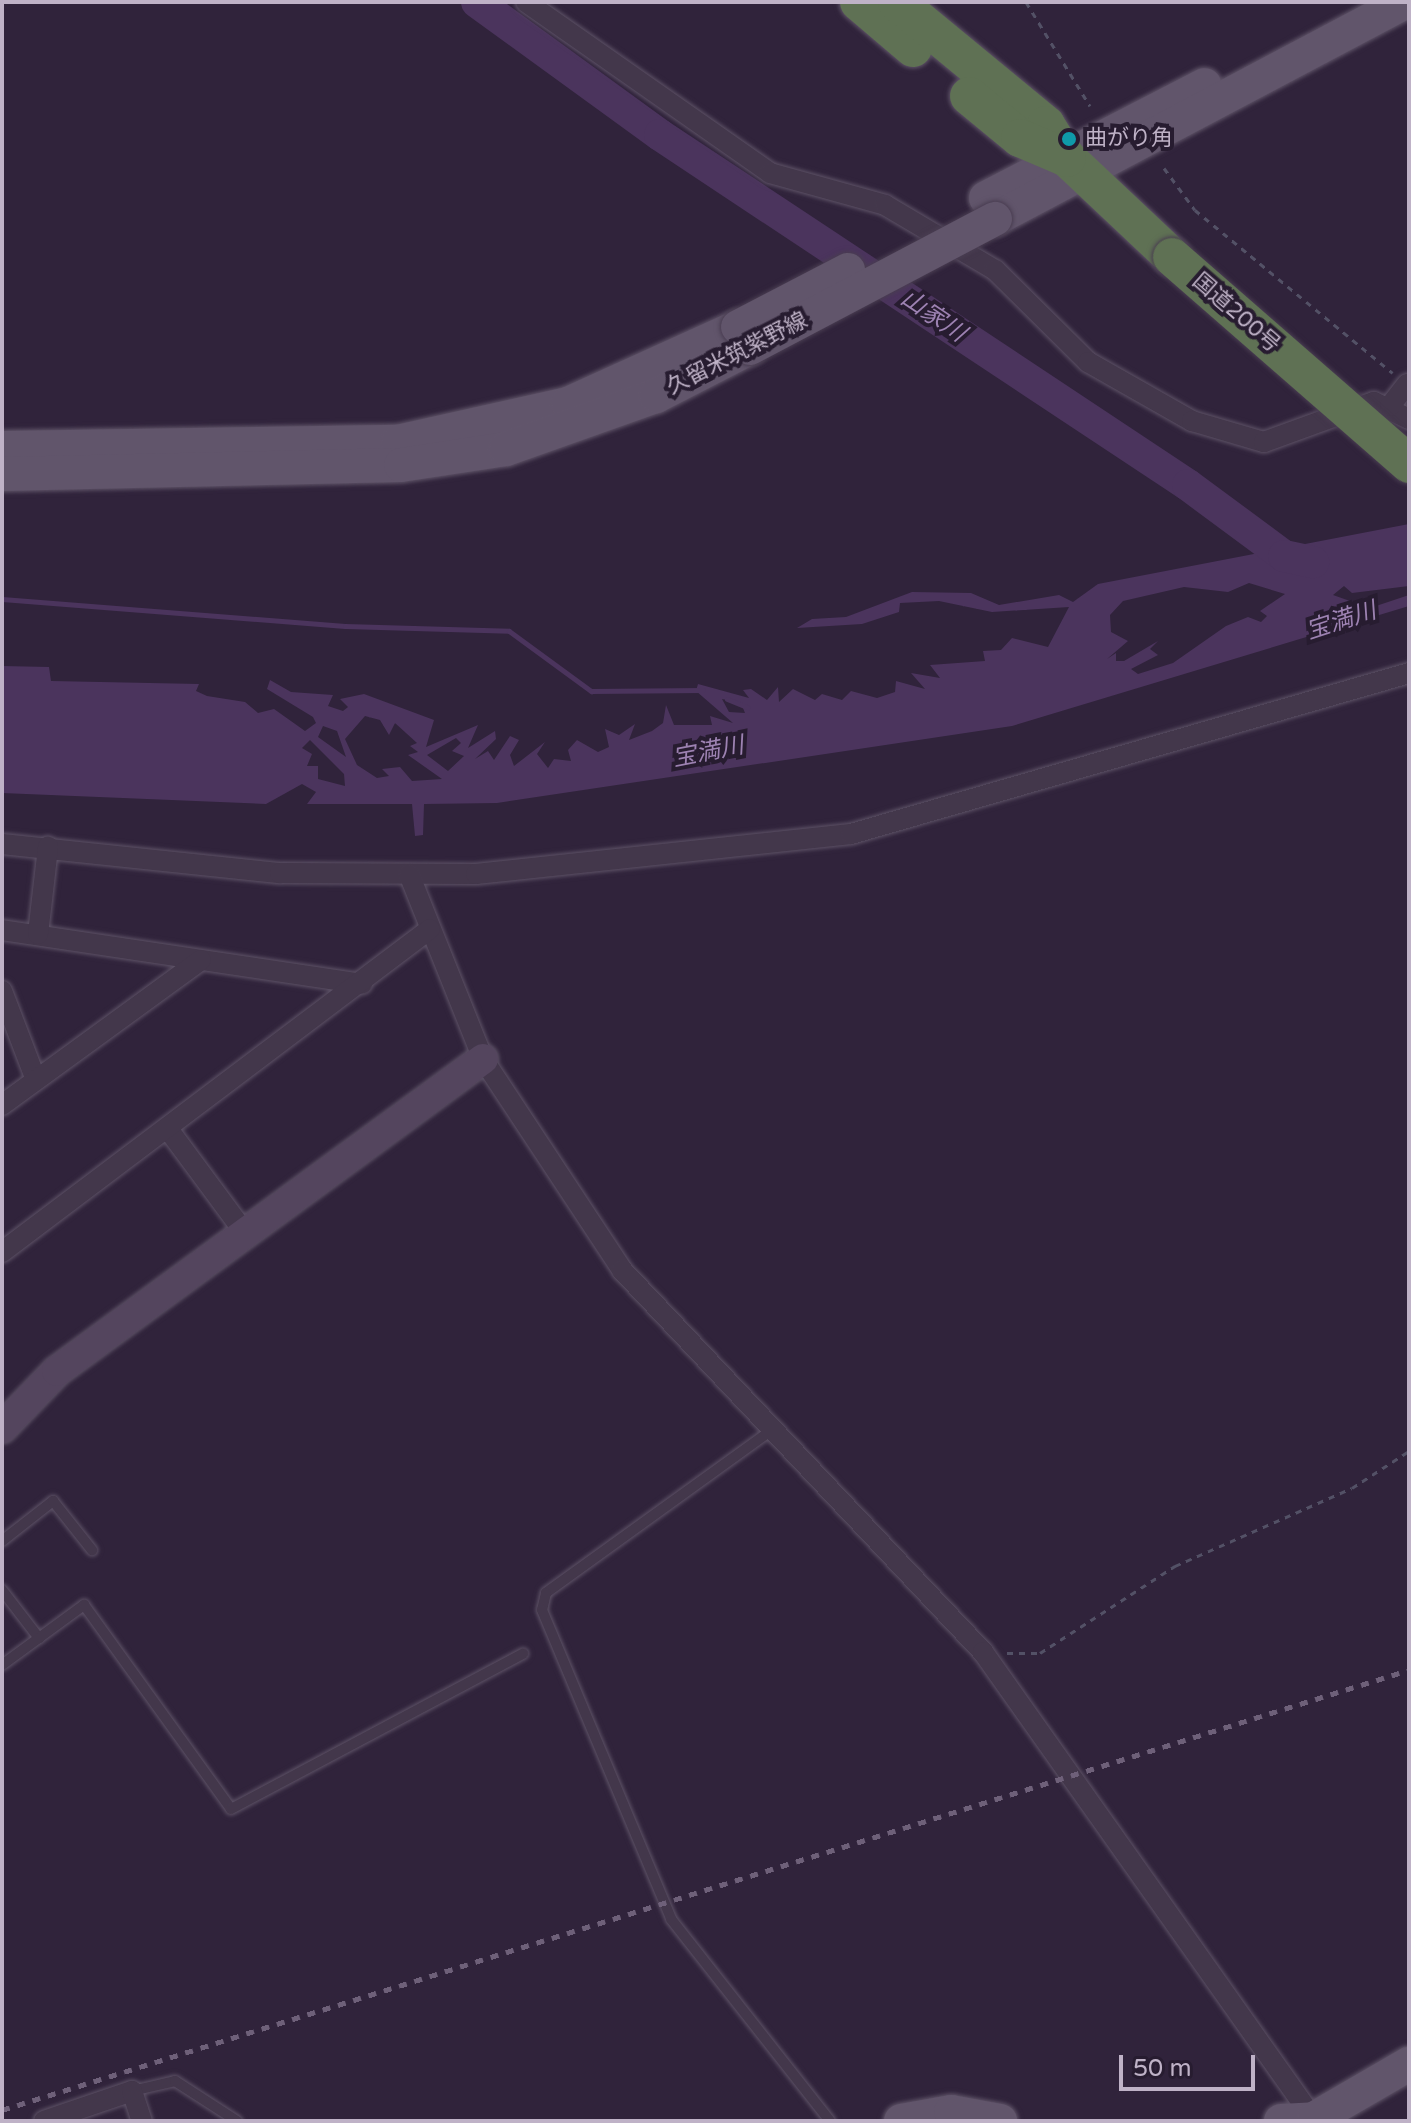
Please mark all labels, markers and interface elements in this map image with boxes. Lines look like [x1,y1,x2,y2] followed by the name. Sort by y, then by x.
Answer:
[1085,126,1173,152] place label: 曲がり角
[1060,130,1078,148] marker: 曲がり角
[1187,268,1285,358] street label: 国道200号
[895,284,971,348] water label: 山家川
[662,307,812,401] street label: 久留米筑紫野線
[1302,596,1380,646] water label: 宝満川
[670,731,746,773] water label: 宝満川
[1123,2039,1259,2089] scale bar
[1133,2054,1191,2083] text: 50 m

